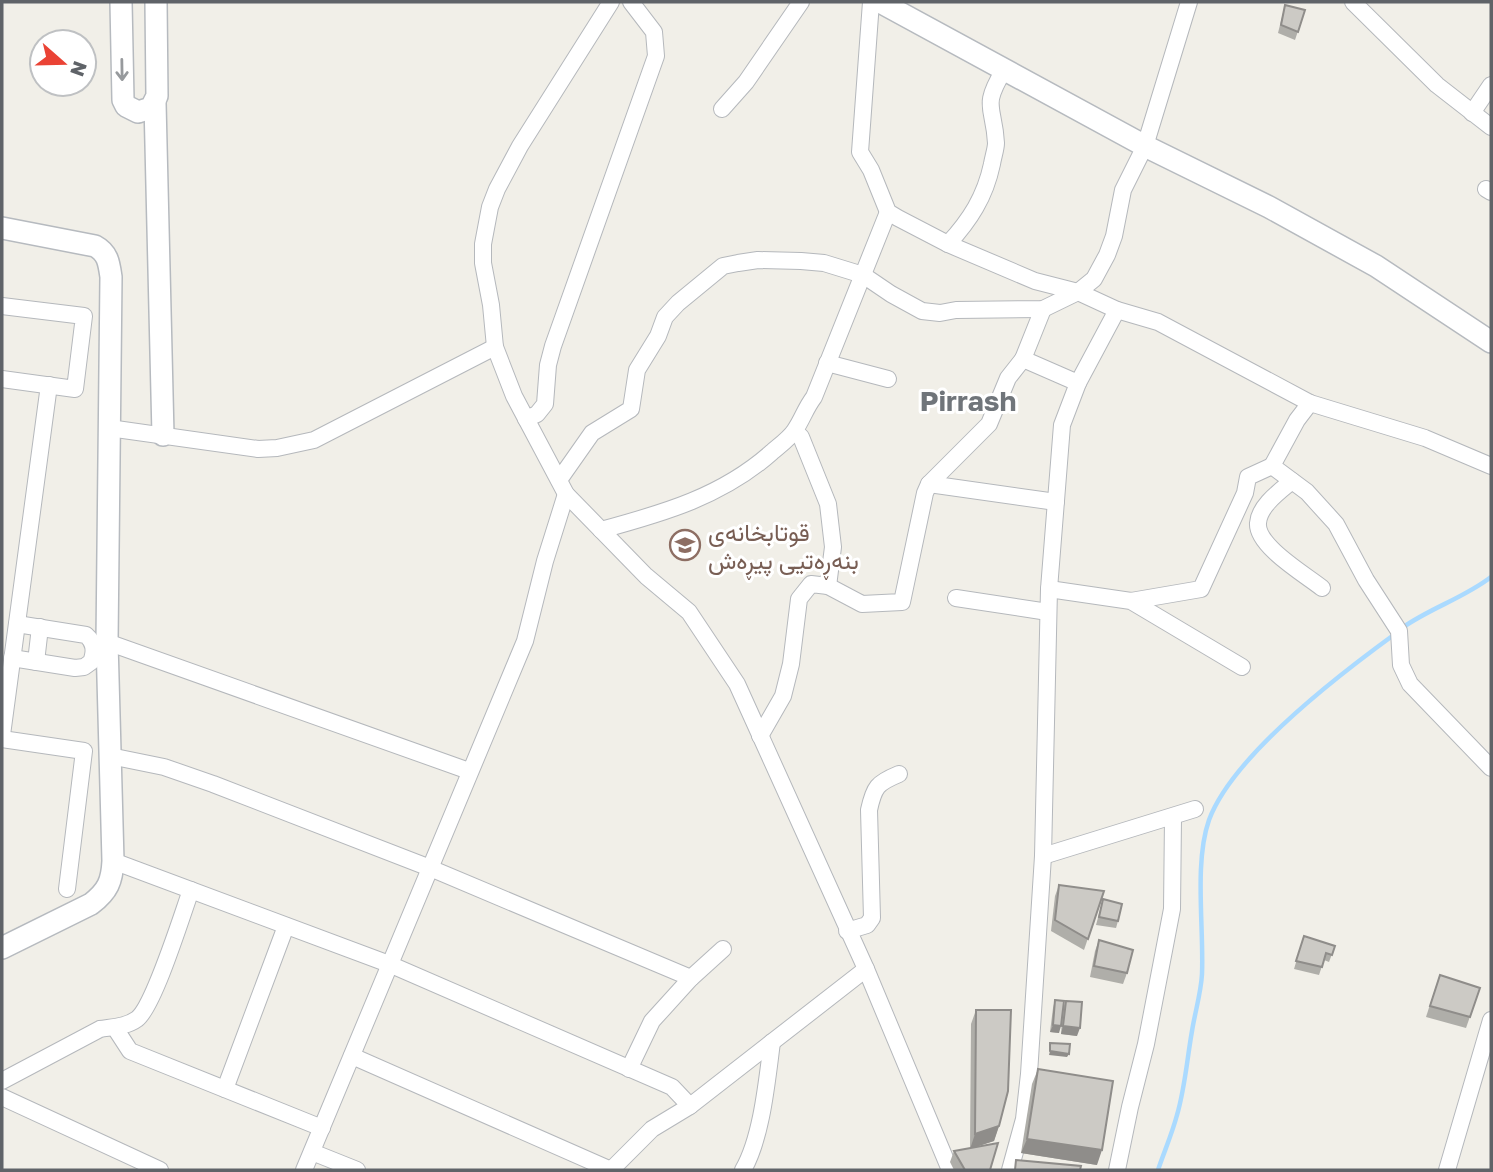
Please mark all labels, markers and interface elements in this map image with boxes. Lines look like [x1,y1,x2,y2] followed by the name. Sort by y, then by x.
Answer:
[28,28,98,98] north arrow
[66,58,93,80] text: N
[115,58,128,81] one-way arrow
[920,384,1016,417] district label: Pirrash
[708,517,859,580] place label: قوتابخانەی بنەڕەتیی پیڕەش
[668,528,702,562] school or university icon: قوتابخانەی بنەڕەتیی پیڕەش

